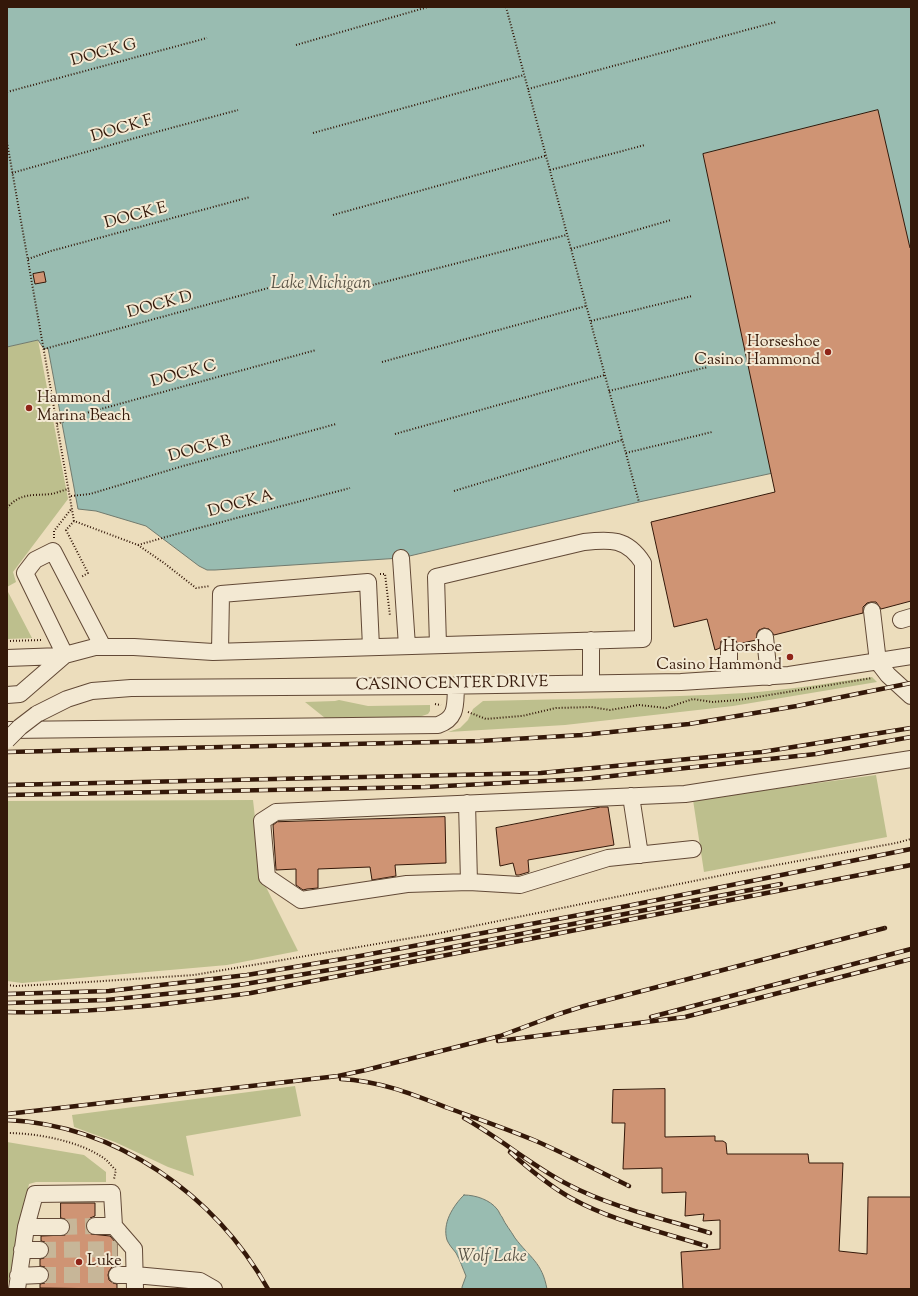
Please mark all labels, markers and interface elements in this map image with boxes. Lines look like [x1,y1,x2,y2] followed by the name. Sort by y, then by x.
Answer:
[69,36,139,72] street label: DOCK G
[89,112,155,148] street label: DOCK F
[103,199,169,235] street label: DOCK E
[271,275,371,295] water label: Lake Michigan
[125,288,195,324] street label: DOCK D
[694,333,820,371] place label: Horseshoe Casino Hammond
[823,347,833,357] marker: Horseshoe Casino Hammond
[149,357,219,393] street label: DOCK C
[37,389,131,427] place label: Hammond Marina Beach
[24,403,34,413] marker: Hammond Marina Beach
[166,432,234,468] street label: DOCK B
[206,487,276,523] street label: DOCK A
[656,638,782,676] place label: Horshoe Casino Hammond
[785,652,795,662] marker: Horshoe Casino Hammond
[355,674,549,696] street label: CASINO CENTER DRIVE
[457,1248,527,1268] water label: Wolf Lake
[87,1252,122,1272] place label: Luke
[74,1257,84,1267] marker: Luke

